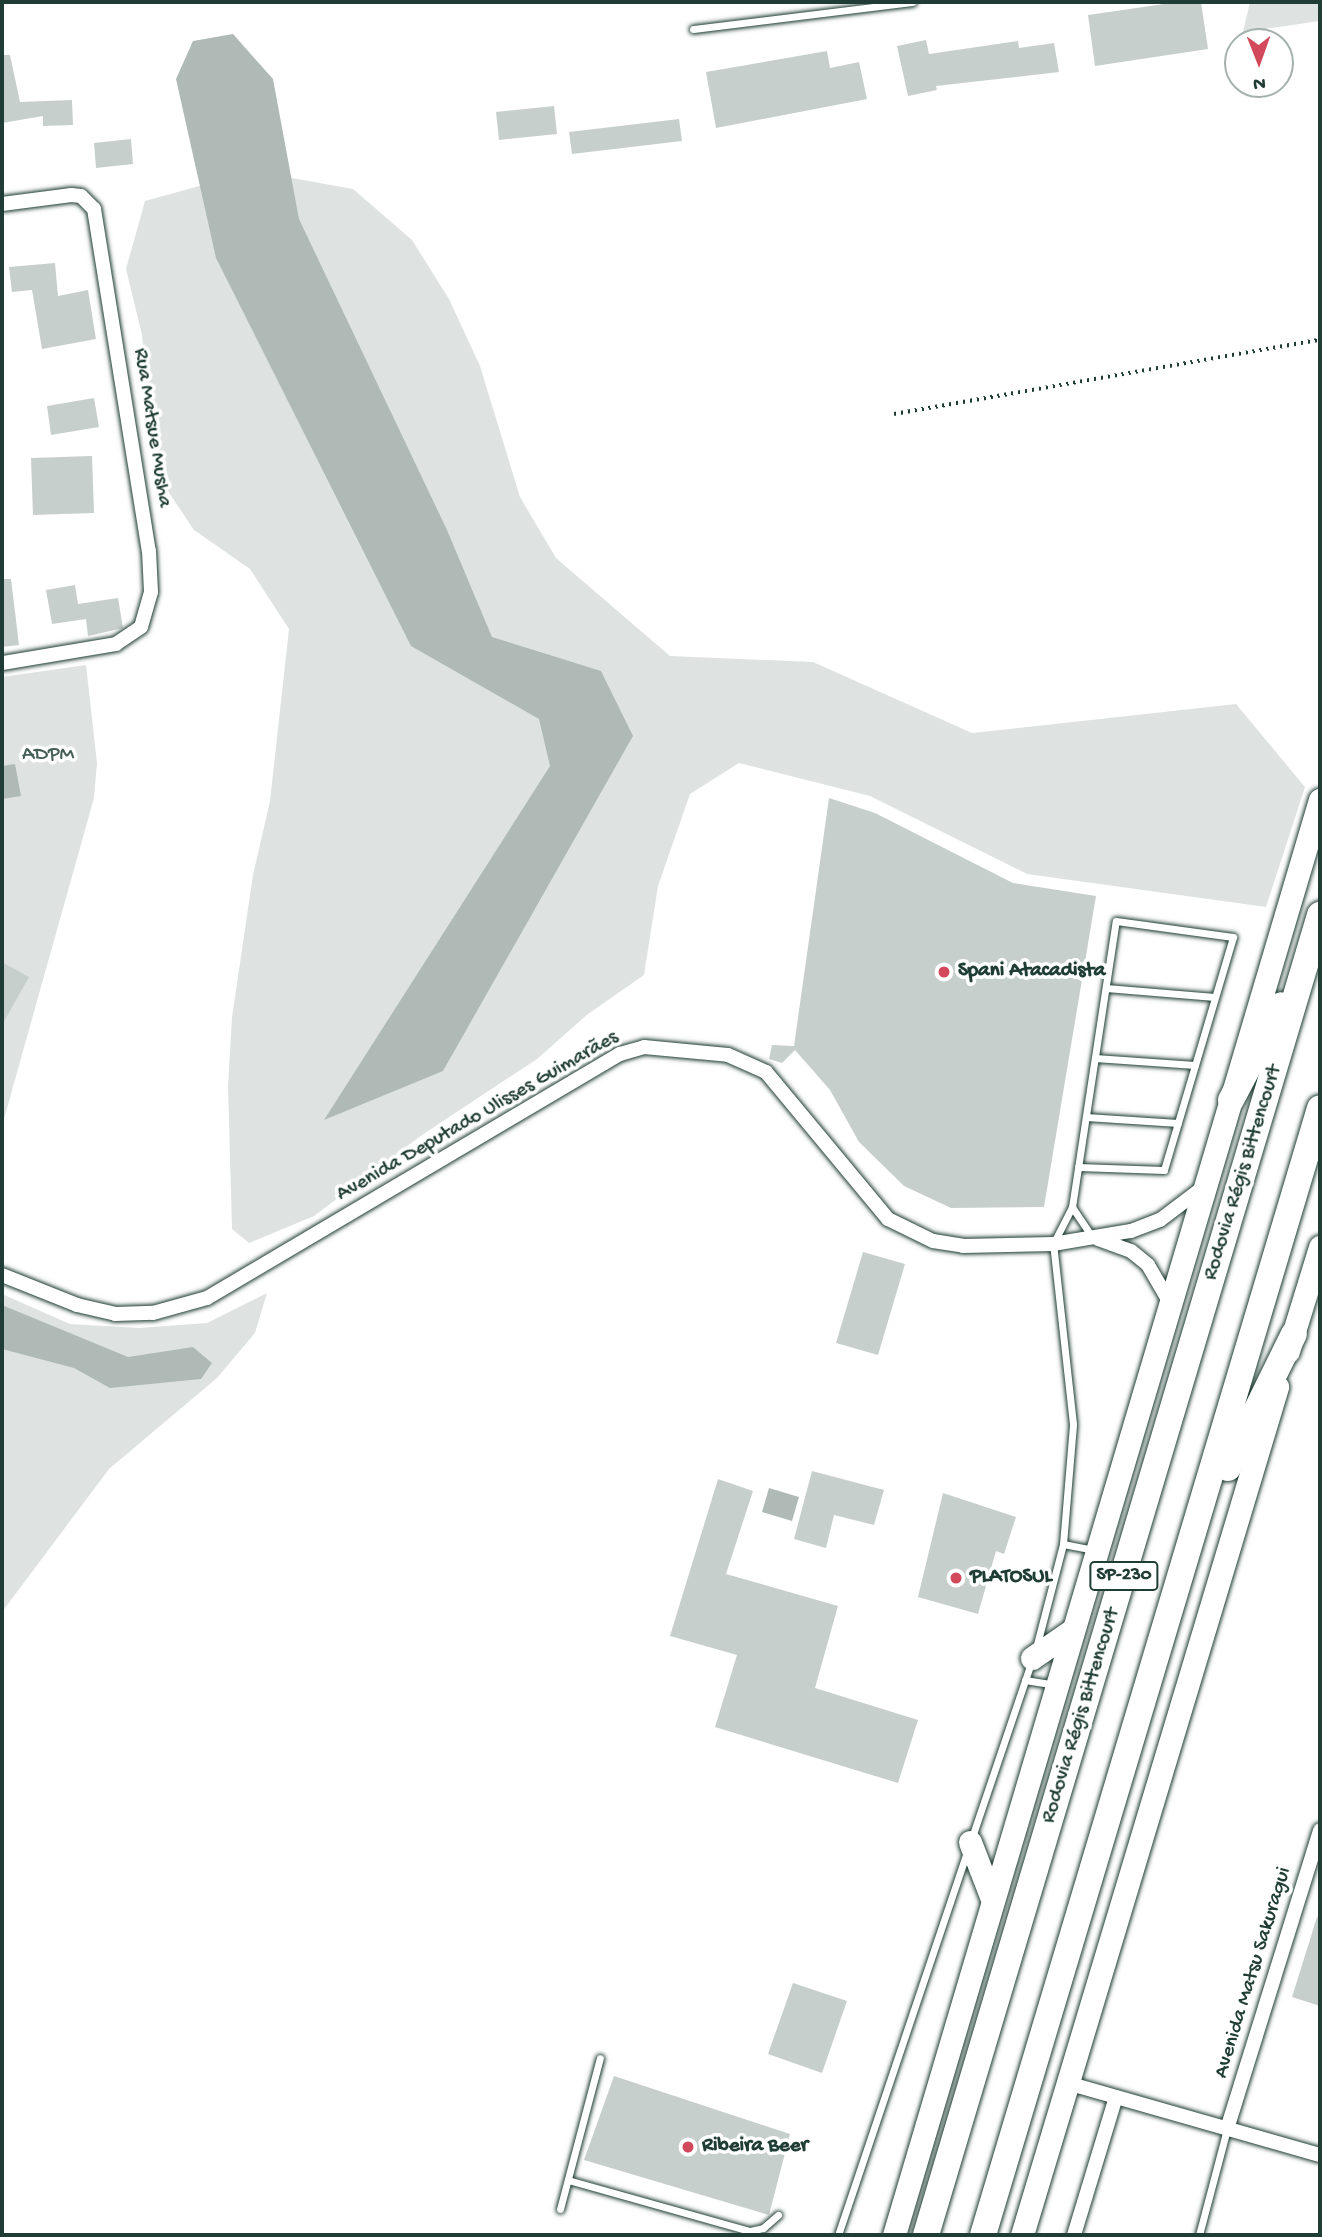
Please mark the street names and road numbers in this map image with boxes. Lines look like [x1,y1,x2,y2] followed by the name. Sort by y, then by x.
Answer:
[126,347,176,509] street label: Rua Matsue Musha
[333,1026,623,1208] street label: Avenida Deputado Ulisses Guimarães
[1199,1062,1289,1284] street label: Rodovia Régis Bittencourt
[1089,1560,1159,1592] road number: SP-230
[1037,1605,1127,1827] street label: Rodovia Régis Bittencourt
[1210,1864,1298,2082] street label: Avenida Matsu Sakuragui

